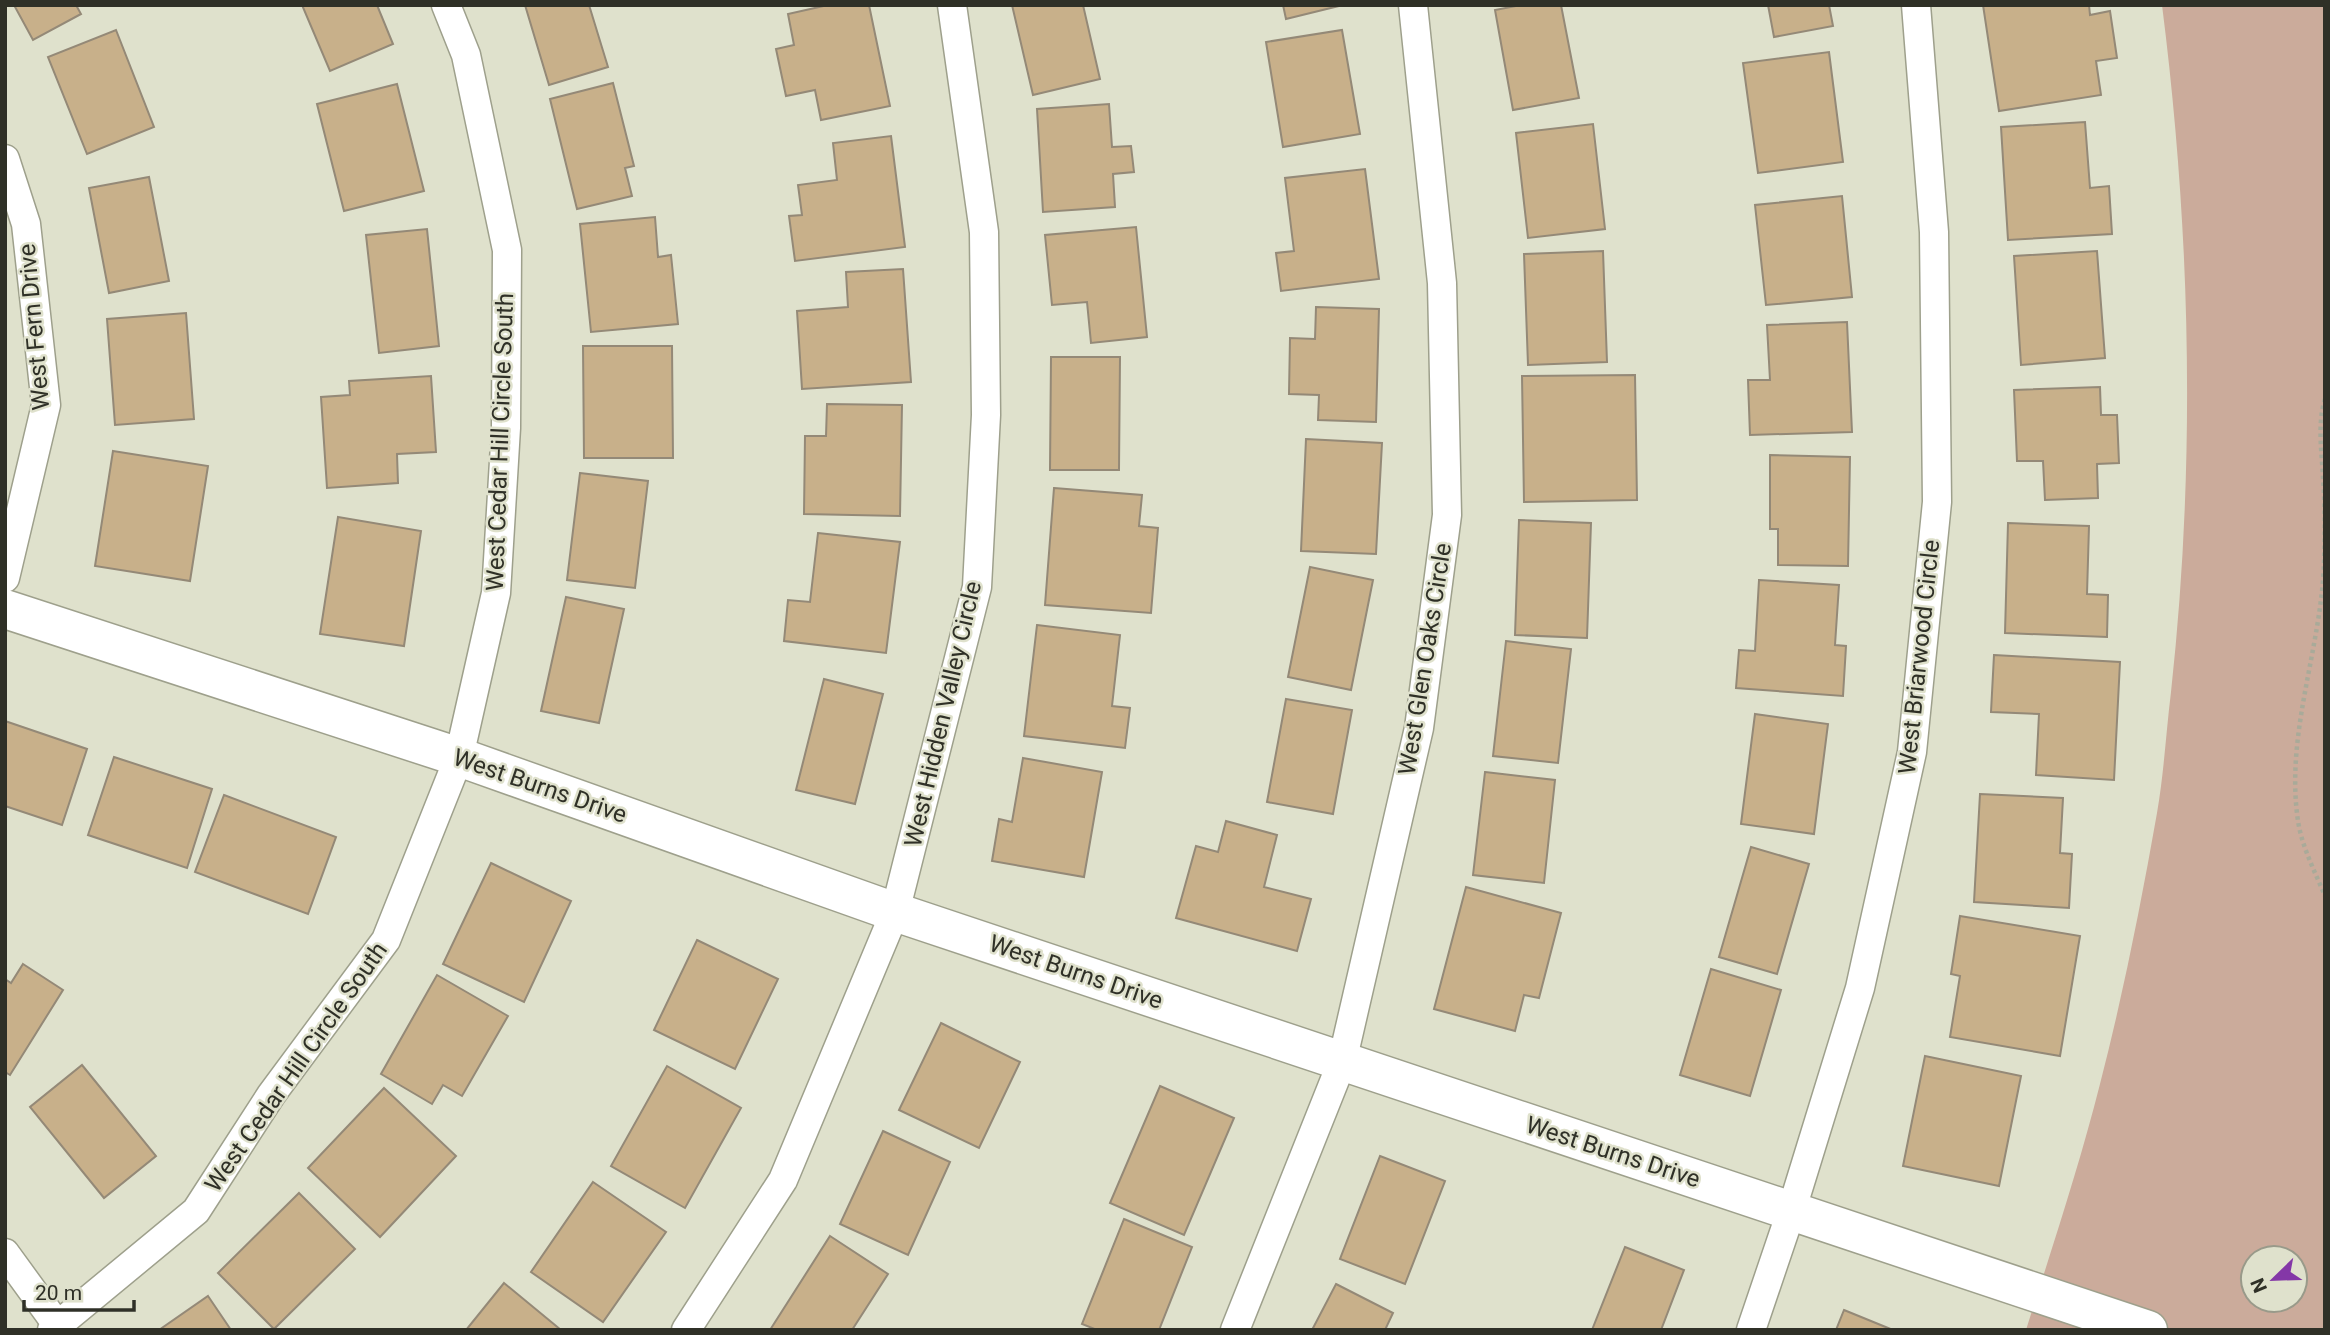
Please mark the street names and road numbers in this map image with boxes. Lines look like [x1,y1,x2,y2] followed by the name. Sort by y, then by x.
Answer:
[13,243,55,411] street label: West Fern Drive
[481,293,519,591] street label: West Cedar Hill Circle South
[1893,538,1945,776] street label: West Briarwood Circle
[1393,541,1457,777] street label: West Glen Oaks Circle
[899,579,987,849] street label: West Hidden Valley Circle
[450,743,630,829] street label: West Burns Drive
[986,929,1166,1015] street label: West Burns Drive
[199,937,393,1197] street label: West Cedar Hill Circle South
[1522,1111,1704,1193] street label: West Burns Drive

